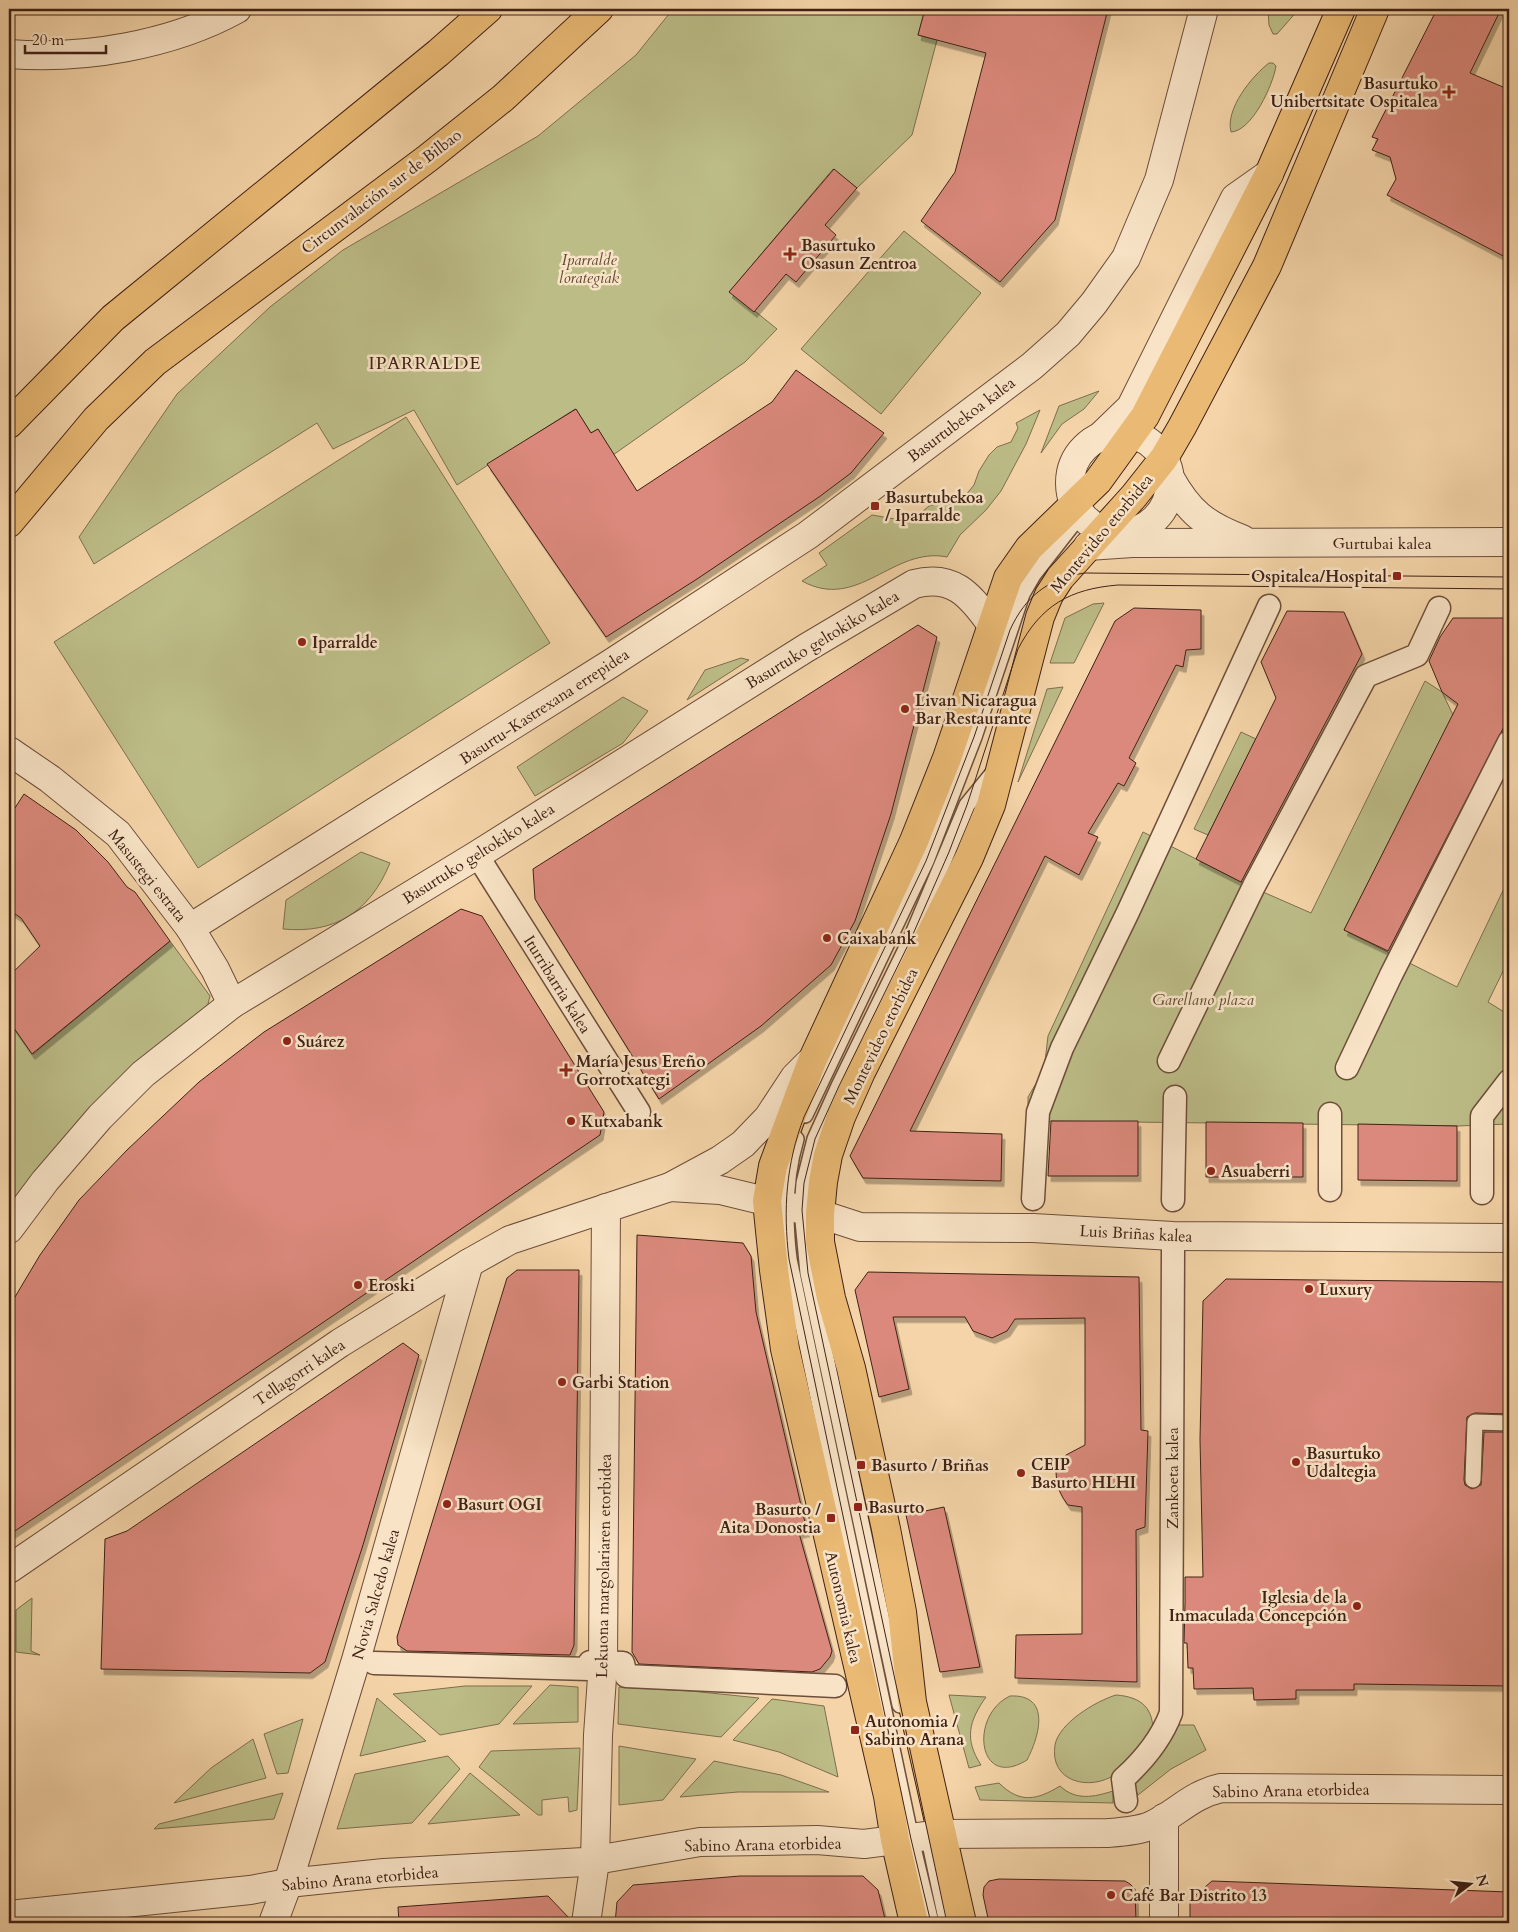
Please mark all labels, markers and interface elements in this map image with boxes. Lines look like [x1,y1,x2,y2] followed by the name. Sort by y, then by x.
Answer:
[25,22,106,54] scale bar
[32,30,64,50] text: 20 m
[1271,73,1438,113] place label: Basurtuko Unibertsitate Ospitalea
[1442,85,1456,99] marker: Basurtuko Unibertsitate Ospitalea
[297,124,467,259] street label: Circunvalación sur de Bilbao
[801,235,917,275] place label: Basurtuko Osasun Zentroa
[783,247,797,261] marker: Basurtuko Osasun Zentroa
[559,249,619,289] park label: Iparralde lorategiak
[369,351,481,376] district label: IPARRALDE
[903,372,1020,468] street label: Basurtubekoa kalea
[1045,469,1158,598] street label: Montevideo etorbidea
[885,487,983,527] place label: Basurtubekoa / Iparralde
[869,500,881,512] marker: Basurtubekoa / Iparralde
[1332,533,1432,555] street label: Gurtubai kalea
[1251,566,1387,588] place label: Ospitalea/Hospital
[1391,570,1403,582] marker: Ospitalea/Hospital
[742,585,903,694] street label: Basurtuko geltokiko kalea
[312,632,378,654] place label: Iparralde
[296,636,308,648] marker: Iparralde
[455,644,634,770] street label: Basurtu-Kastrexana errepidea
[915,690,1037,730] place label: Livan Nicaragua Bar Restaurante
[899,703,911,715] marker: Livan Nicaragua Bar Restaurante
[398,798,559,910] street label: Basurtuko geltokiko kalea
[103,824,192,927] street label: Masustegi estrata
[837,928,916,950] place label: Caixabank
[518,931,596,1038] street label: Iturribarria kalea
[821,932,833,944] marker: Caixabank
[838,965,923,1108] street label: Montevideo etorbidea
[1152,989,1254,1011] park label: Garellano plaza
[297,1031,345,1053] place label: Suárez
[281,1035,293,1047] marker: Suárez
[576,1051,706,1091] place label: María Jesus Ereño Gorrotxategi
[560,1064,572,1076] marker: María Jesus Ereño Gorrotxategi
[581,1111,663,1133] place label: Kutxabank
[565,1115,577,1127] marker: Kutxabank
[1221,1161,1290,1183] place label: Asuaberri
[1205,1165,1217,1177] marker: Asuaberri
[1079,1220,1193,1248] street label: Luis Briñas kalea
[368,1275,415,1297] place label: Eroski
[352,1279,364,1291] marker: Eroski
[1319,1279,1372,1301] place label: Luxury
[1303,1283,1315,1295] marker: Luxury
[250,1334,350,1412] street label: Tellagorri kalea
[572,1372,670,1394] place label: Garbi Station
[556,1376,568,1388] marker: Garbi Station
[1162,1427,1184,1529] street label: Zankoeta kalea
[1306,1443,1381,1483] place label: Basurtuko Udaltegia
[591,1454,617,1678] street label: Lekuona margolariaren etorbidea
[1031,1454,1136,1494] place label: CEIP Basurto HLHI
[871,1455,989,1477] place label: Basurto / Briñas
[1290,1456,1302,1468] marker: Basurtuko Udaltegia
[855,1459,867,1471] marker: Basurto / Briñas
[1015,1467,1027,1479] marker: CEIP Basurto HLHI
[457,1494,542,1516] place label: Basurt OGI
[868,1497,924,1519] place label: Basurto
[441,1498,453,1510] marker: Basurt OGI
[719,1499,821,1539] place label: Basurto / Aita Donostia
[852,1501,864,1513] marker: Basurto
[825,1512,837,1524] marker: Basurto / Aita Donostia
[347,1526,405,1662] street label: Novia Salcedo kalea
[819,1549,867,1666] street label: Autonomia kalea
[1169,1587,1348,1627] place label: Iglesia de la Inmaculada Concepción
[1351,1600,1363,1612] marker: Iglesia de la Inmaculada Concepción
[865,1711,964,1751] place label: Autonomia / Sabino Arana
[849,1724,861,1736] marker: Autonomia / Sabino Arana
[1212,1779,1370,1803] street label: Sabino Arana etorbidea
[684,1833,842,1857] street label: Sabino Arana etorbidea
[1446,1860,1496,1910] north arrow
[281,1861,439,1897] street label: Sabino Arana etorbidea
[1471,1872,1493,1889] text: N
[1121,1885,1267,1907] place label: Café Bar Distrito 13
[1105,1889,1117,1901] marker: Café Bar Distrito 13

